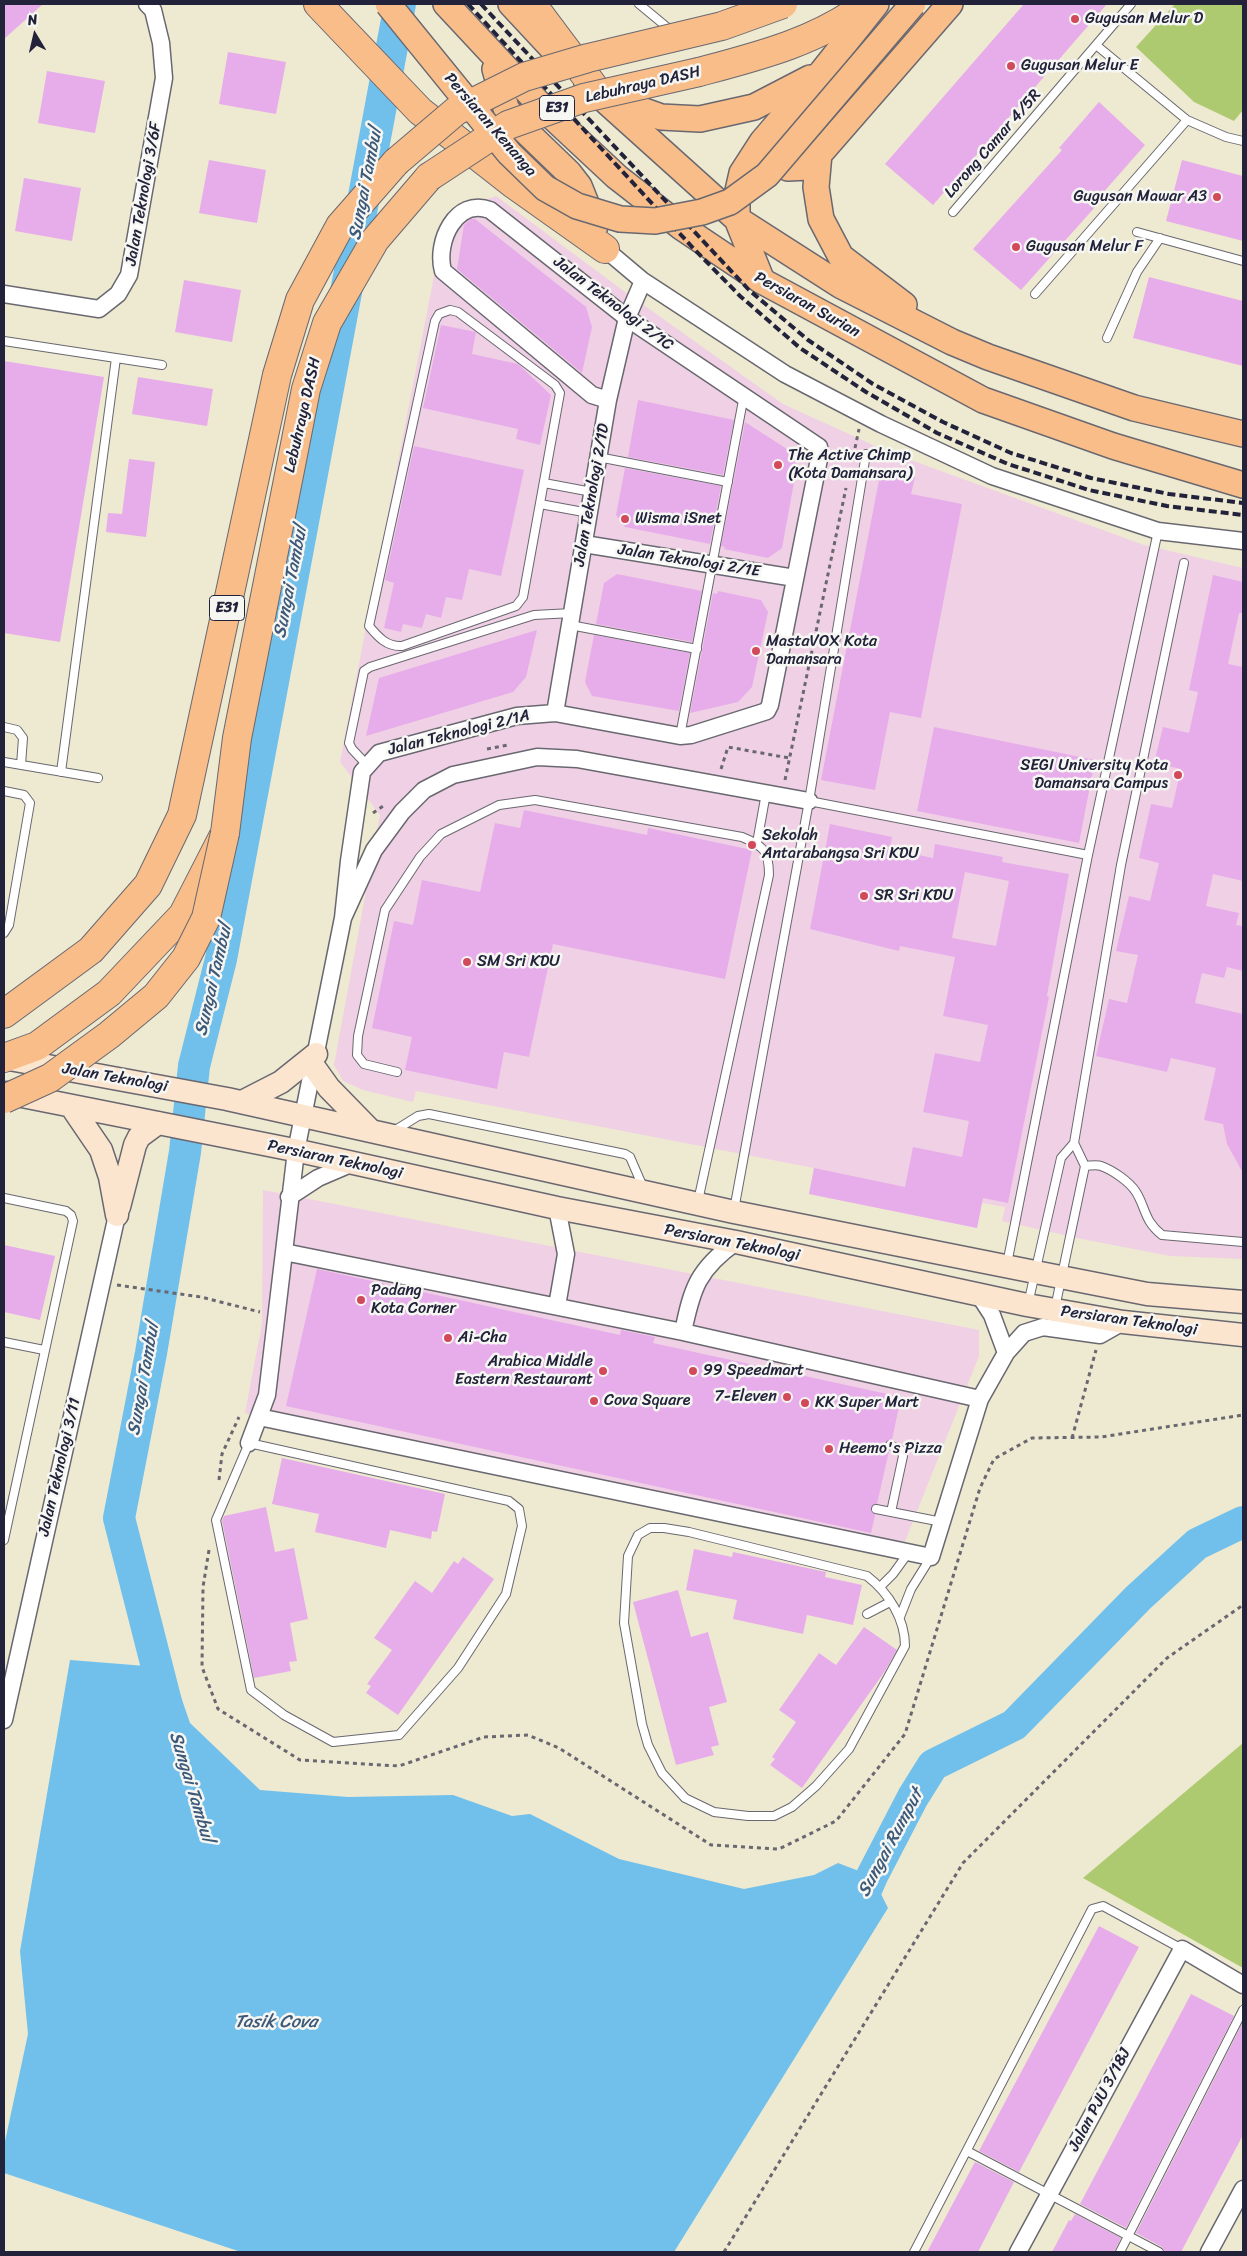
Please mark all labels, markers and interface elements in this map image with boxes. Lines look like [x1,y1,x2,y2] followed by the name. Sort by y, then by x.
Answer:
[26,7,39,33] text: N
[1085,9,1203,29] place label: Gugusan Melur D
[10,10,60,60] north arrow
[1069,13,1081,25] marker: Gugusan Melur D
[1021,56,1138,76] place label: Gugusan Melur E
[1005,60,1017,72] marker: Gugusan Melur E
[583,62,703,108] street label: Lebuhraya DASH
[440,69,540,181] street label: Persiaran Kenanga
[941,86,1045,202] street label: Lorong Camar 4/5R
[540,96,574,120] road number: E31
[122,121,166,267] street label: Jalan Teknologi 3/6F
[345,126,387,242] water label: Sungai Tambul
[1073,187,1207,207] place label: Gugusan Mawar A3
[1211,191,1223,203] marker: Gugusan Mawar A3
[1026,237,1143,257] place label: Gugusan Melur F
[1010,241,1022,253] marker: Gugusan Melur F
[549,253,677,355] street label: Jalan Teknologi 2/1C
[751,268,863,342] street label: Persiaran Surian
[280,355,326,475] street label: Lebuhraya DASH
[570,422,614,568] street label: Jalan Teknologi 2/1D
[788,446,912,484] place label: The Active Chimp (Kota Damansara)
[772,459,784,471] marker: The Active Chimp (Kota Damansara)
[635,509,722,529] place label: Wisma iSnet
[619,513,631,525] marker: Wisma iSnet
[270,524,312,640] water label: Sungai Tambul
[616,540,762,582] street label: Jalan Teknologi 2/1E
[210,596,244,620] road number: E31
[766,632,877,670] place label: MastaVOX Kota Damansara
[750,645,762,657] marker: MastaVOX Kota Damansara
[386,706,532,760] street label: Jalan Teknologi 2/1A
[1020,756,1168,794] place label: SEGI University Kota Damansara Campus
[1172,769,1184,781] marker: SEGI University Kota Damansara Campus
[762,826,919,864] place label: Sekolah Antarabangsa Sri KDU
[746,839,758,851] marker: Sekolah Antarabangsa Sri KDU
[874,886,953,906] place label: SR Sri KDU
[858,890,870,902] marker: SR Sri KDU
[191,922,237,1038] water label: Sungai Tambul
[477,952,560,972] place label: SM Sri KDU
[461,956,473,968] marker: SM Sri KDU
[61,1059,169,1097] street label: Jalan Teknologi
[266,1136,404,1184] street label: Persiaran Teknologi
[663,1220,801,1266] street label: Persiaran Teknologi
[371,1281,456,1319] place label: Padang Kota Corner
[355,1294,367,1306] marker: Padang Kota Corner
[1060,1302,1198,1340] street label: Persiaran Teknologi
[123,1321,165,1437] water label: Sungai Tambul
[458,1328,507,1348] place label: Ai-Cha
[442,1332,454,1344] marker: Ai-Cha
[455,1352,593,1390] place label: Arabica Middle Eastern Restaurant
[703,1361,804,1381] place label: 99 Speedmart
[597,1365,609,1377] marker: Arabica Middle Eastern Restaurant
[687,1365,699,1377] marker: 99 Speedmart
[714,1387,777,1407] place label: 7-Eleven
[604,1391,690,1411] place label: Cova Square
[781,1391,793,1403] marker: 7-Eleven
[815,1393,919,1413] place label: KK Super Mart
[588,1395,600,1407] marker: Cova Square
[35,1396,85,1538] street label: Jalan Teknologi 3/11
[799,1397,811,1409] marker: KK Super Mart
[839,1439,942,1459] place label: Heemo's Pizza
[823,1443,835,1455] marker: Heemo's Pizza
[164,1729,218,1845] water label: Sungai Tambul
[853,1785,929,1901] water label: Sungai Rumput
[235,2011,317,2033] water label: Tasik Cova
[1065,2045,1135,2155] street label: Jalan PJU 3/18J

